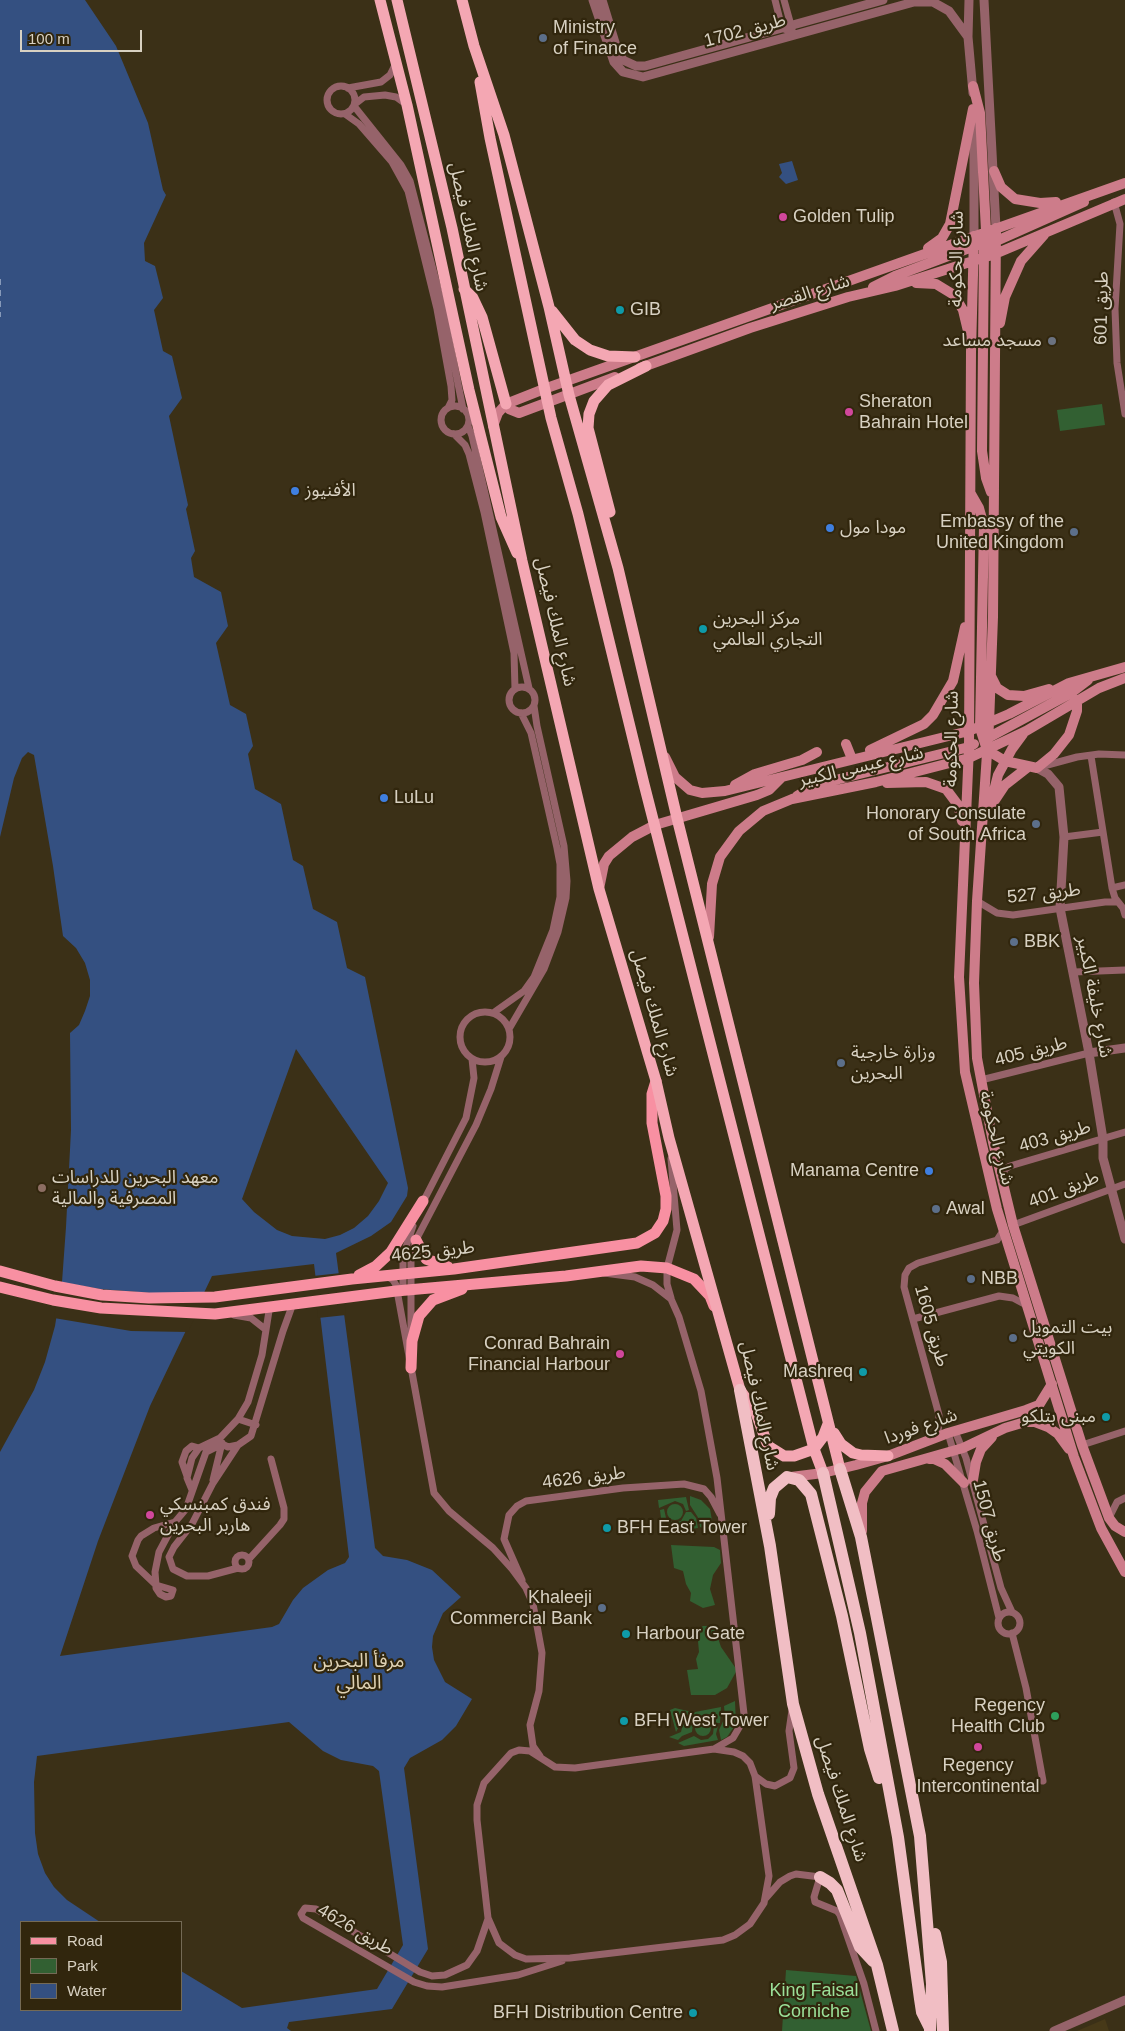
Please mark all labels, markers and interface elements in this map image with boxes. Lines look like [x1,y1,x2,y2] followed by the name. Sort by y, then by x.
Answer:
[702,10,788,52] street label: طريق 1702
[553,17,637,59] place label: Ministry of Finance
[22,20,145,52] scale bar
[28,30,70,47] text: 100 m
[537,32,549,44] marker: Ministry of Finance
[444,160,492,294] street label: شارع الملك فيصل
[793,206,894,228] place label: Golden Tulip
[777,211,789,223] marker: Golden Tulip
[945,211,969,307] street label: شارع الحكومة
[768,271,852,315] street label: شارع القصر
[1091,271,1113,345] street label: طريق 601
[630,299,661,321] place label: GIB
[614,304,626,316] marker: GIB
[943,330,1042,352] place label: مسجد مساعد
[1046,335,1058,347] marker: مسجد مساعد
[859,391,968,434] place label: Sheraton Bahrain Hotel
[843,406,855,418] marker: Sheraton Bahrain Hotel
[305,480,356,502] place label: الأفنيوز
[289,485,301,497] marker: الأفنيوز
[936,511,1064,554] place label: Embassy of the United Kingdom
[840,517,906,539] place label: مودا مول
[824,522,836,534] marker: مودا مول
[1068,526,1080,538] marker: Embassy of the United Kingdom
[530,556,580,688] street label: شارع الملك فيصل
[713,608,823,650] place label: مركز البحرين التجاري العالمي
[697,623,709,635] marker: مركز البحرين التجاري العالمي
[940,691,964,787] street label: شارع الحكومة
[796,742,926,792] street label: شارع عيسى الكبير
[394,787,434,809] place label: LuLu
[378,792,390,804] marker: LuLu
[866,803,1026,846] place label: Honorary Consulate of South Africa
[1030,818,1042,830] marker: Honorary Consulate of South Africa
[1006,879,1082,909] street label: طريق 527
[1024,931,1060,953] place label: BBK
[1072,934,1116,1060] street label: شارع خليفة الكبير
[1008,936,1020,948] marker: BBK
[626,947,682,1079] street label: شارع الملك فيصل
[993,1033,1069,1071] street label: طريق 405
[851,1042,935,1084] place label: وزارة خارجية البحرين
[835,1057,847,1069] marker: وزارة خارجية البحرين
[974,1089,1018,1187] street label: شارع الحكومة
[1017,1116,1093,1158] street label: طريق 403
[790,1160,919,1182] place label: Manama Centre
[923,1165,935,1177] marker: Manama Centre
[52,1167,219,1210] place label: معهد البحرين للدراسات المصرفية والمالية
[1026,1167,1102,1213] street label: طريق 401
[36,1182,48,1194] marker: معهد البحرين للدراسات المصرفية والمالية
[946,1198,985,1220] place label: Awal
[930,1203,942,1215] marker: Awal
[390,1237,476,1267] street label: طريق 4625
[981,1268,1018,1290] place label: NBB
[965,1273,977,1285] marker: NBB
[909,1283,953,1369] street label: طريق 1605
[1023,1317,1112,1360] place label: بيت التمويل الكويتي
[1007,1332,1019,1344] marker: بيت التمويل الكويتي
[468,1333,610,1376] place label: Conrad Bahrain Financial Harbour
[735,1339,783,1473] street label: شارع الملك فيصل
[614,1348,626,1360] marker: Conrad Bahrain Financial Harbour
[783,1361,853,1383] place label: Mashreq
[857,1366,869,1378] marker: Mashreq
[882,1404,960,1450] street label: شارع فوردا
[1021,1406,1096,1428] place label: مبنى بتلكو
[1100,1411,1112,1423] marker: مبنى بتلكو
[541,1462,627,1494] street label: طريق 4626
[968,1478,1010,1564] street label: طريق 1507
[160,1494,271,1536] place label: فندق كمبنسكي هاربر البحرين
[144,1509,156,1521] marker: فندق كمبنسكي هاربر البحرين
[617,1517,747,1539] place label: BFH East Tower
[601,1522,613,1534] marker: BFH East Tower
[450,1587,592,1630] place label: Khaleeji Commercial Bank
[596,1602,608,1614] marker: Khaleeji Commercial Bank
[636,1623,745,1645] place label: Harbour Gate
[620,1628,632,1640] marker: Harbour Gate
[314,1651,404,1695] district label: مرفأ البحرين المالي
[951,1695,1045,1738] place label: Regency Health Club
[634,1710,769,1732] place label: BFH West Tower
[1049,1710,1061,1722] marker: Regency Health Club
[618,1715,630,1727] marker: BFH West Tower
[810,1733,872,1865] street label: شارع الملك فيصل
[972,1741,984,1753] marker: Regency Intercontinental
[916,1755,1040,1798] place label: Regency Intercontinental
[313,1900,397,1960] street label: طريق 4626
[20,1921,182,2011] legend
[67,1932,103,1949] text: Road
[67,1957,98,1974] text: Park
[769,1980,859,2022] park label: King Faisal Corniche
[67,1982,106,1999] text: Water
[493,2002,683,2024] place label: BFH Distribution Centre
[687,2007,699,2019] marker: BFH Distribution Centre

